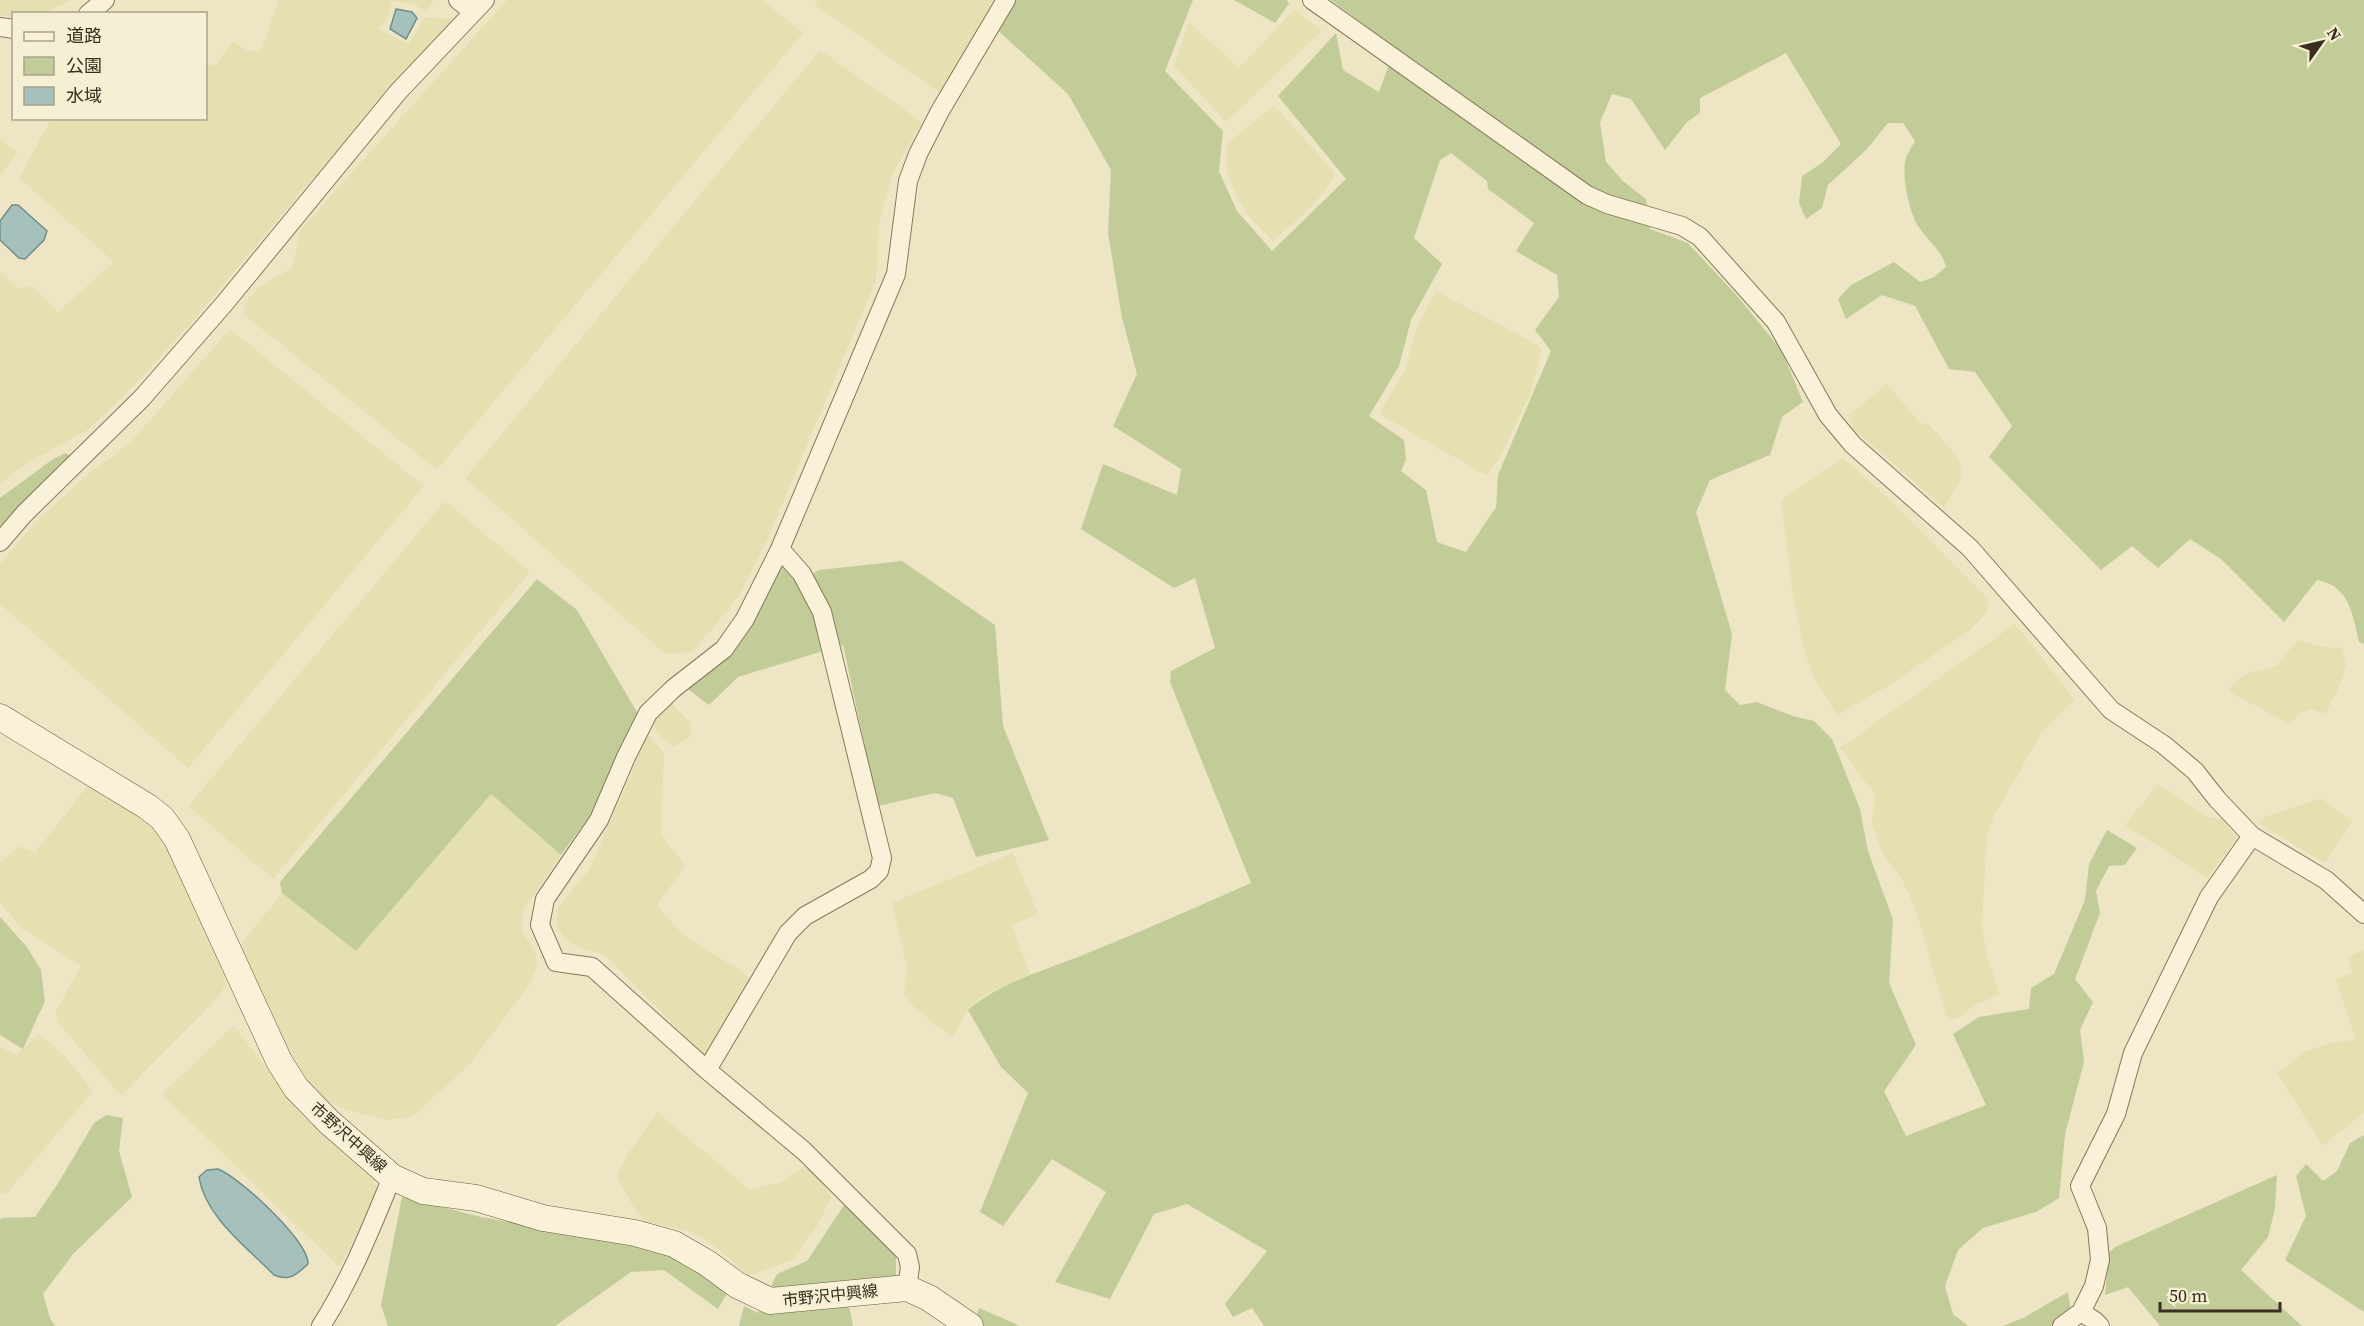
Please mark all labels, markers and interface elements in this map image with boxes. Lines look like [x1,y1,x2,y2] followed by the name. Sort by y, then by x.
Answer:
[12,12,207,120] legend
[2292,12,2352,72] north arrow
[66,23,102,48] text: 道路
[2322,23,2347,45] text: N
[66,53,102,78] text: 公園
[66,83,102,108] text: 水域
[306,1097,392,1177] street label: 市野沢中興線
[2160,1275,2280,1313] scale bar
[781,1279,879,1311] street label: 市野沢中興線
[2169,1283,2207,1308] text: 50 m

